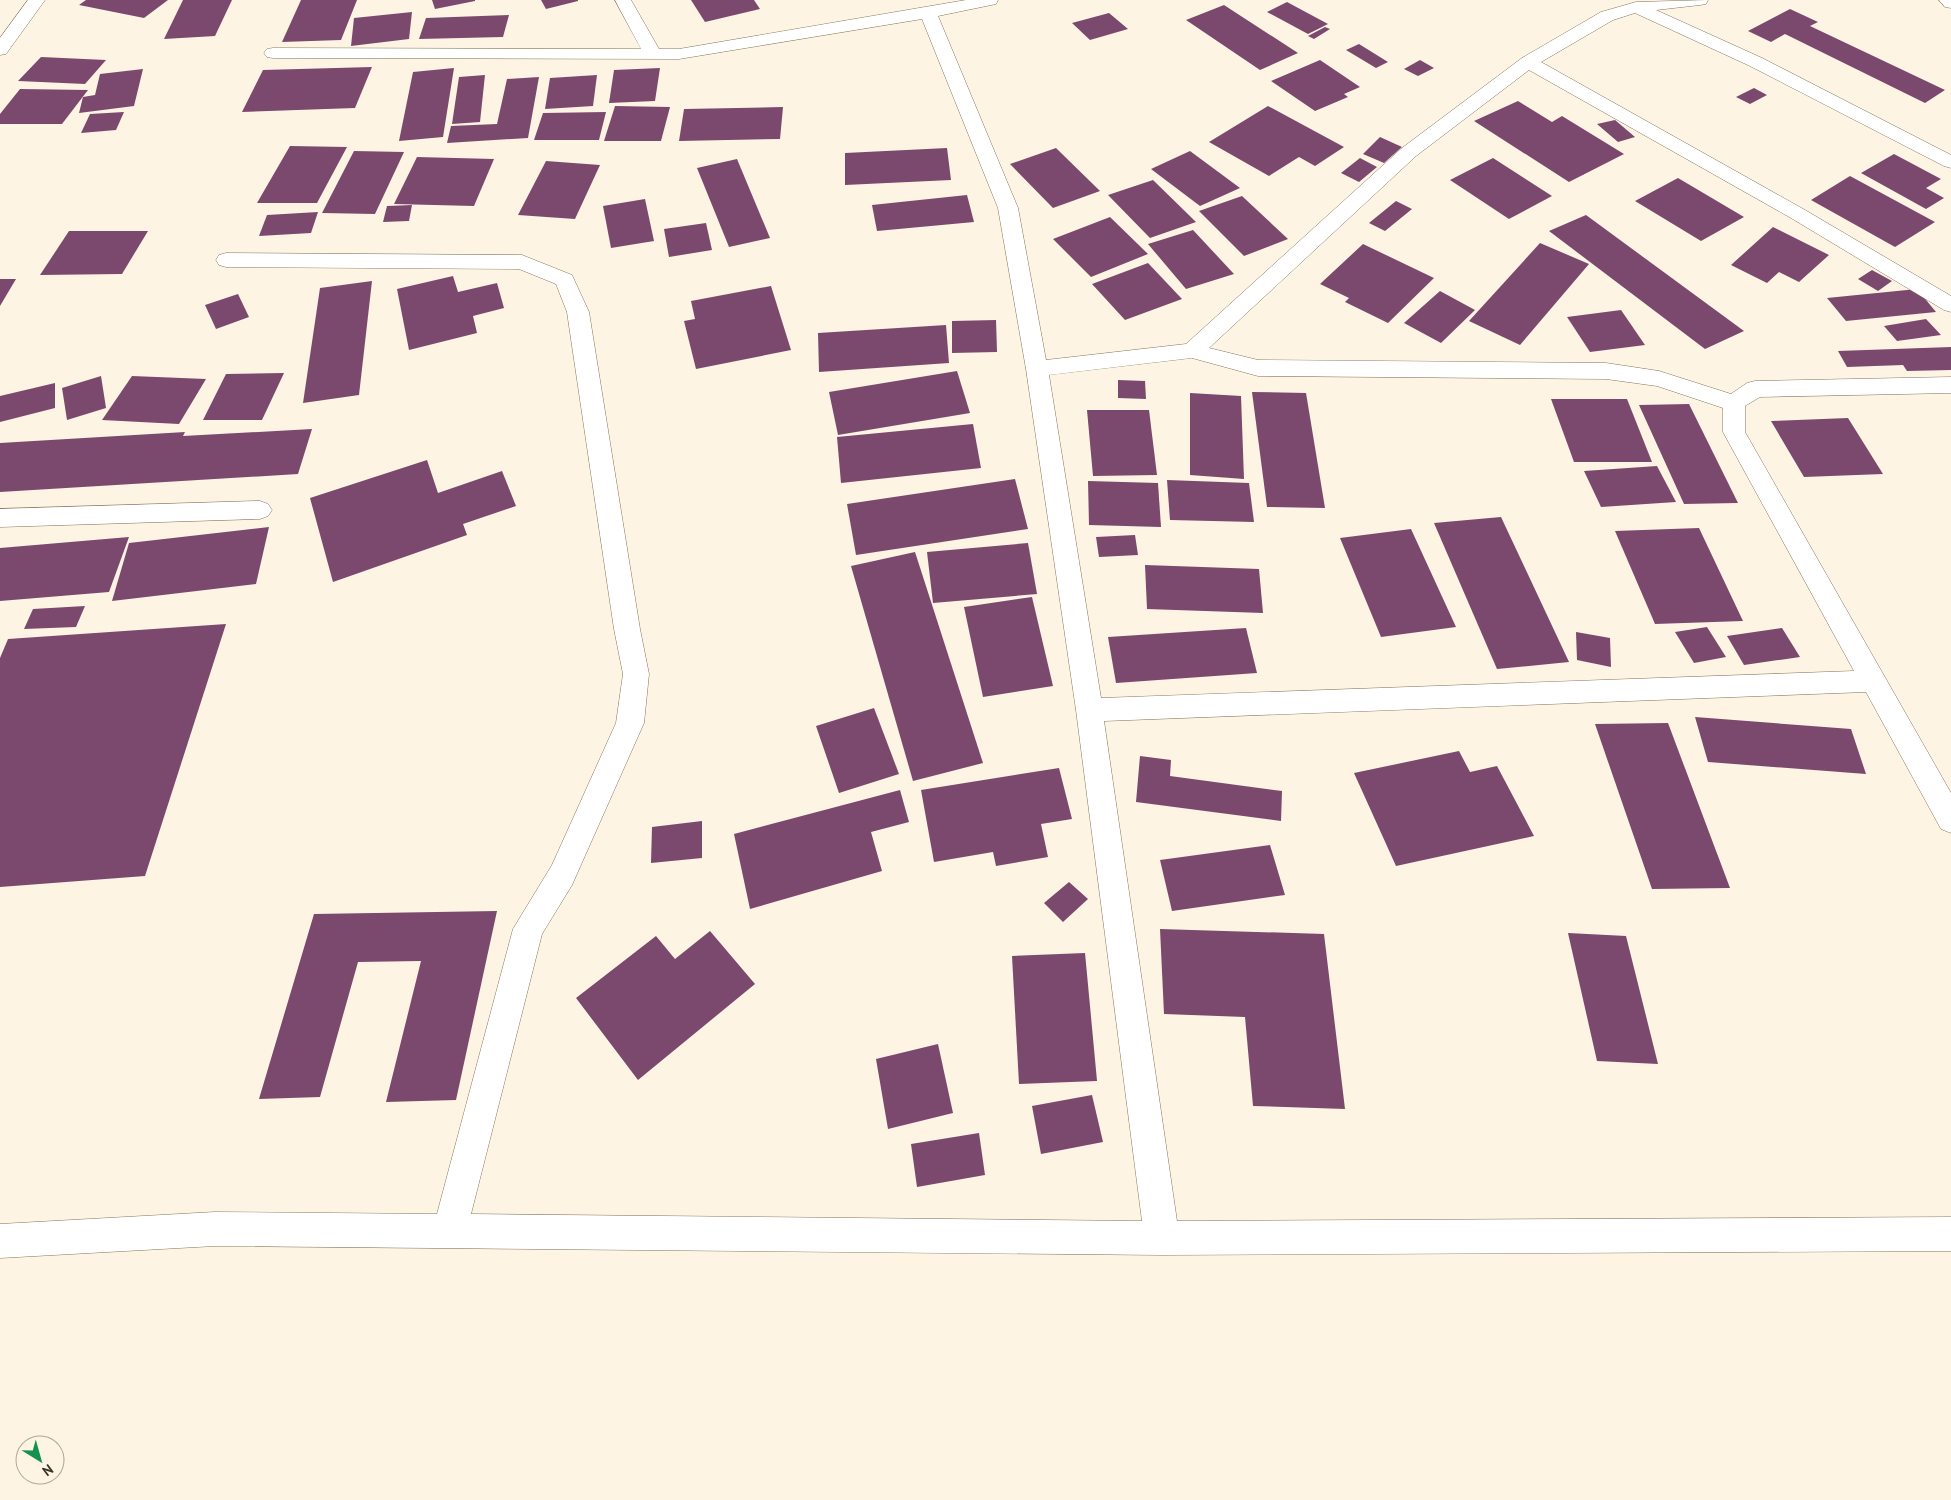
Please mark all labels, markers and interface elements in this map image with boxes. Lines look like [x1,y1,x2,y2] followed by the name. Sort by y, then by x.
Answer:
[15,1435,65,1485] north arrow
[39,1460,57,1480] text: N

